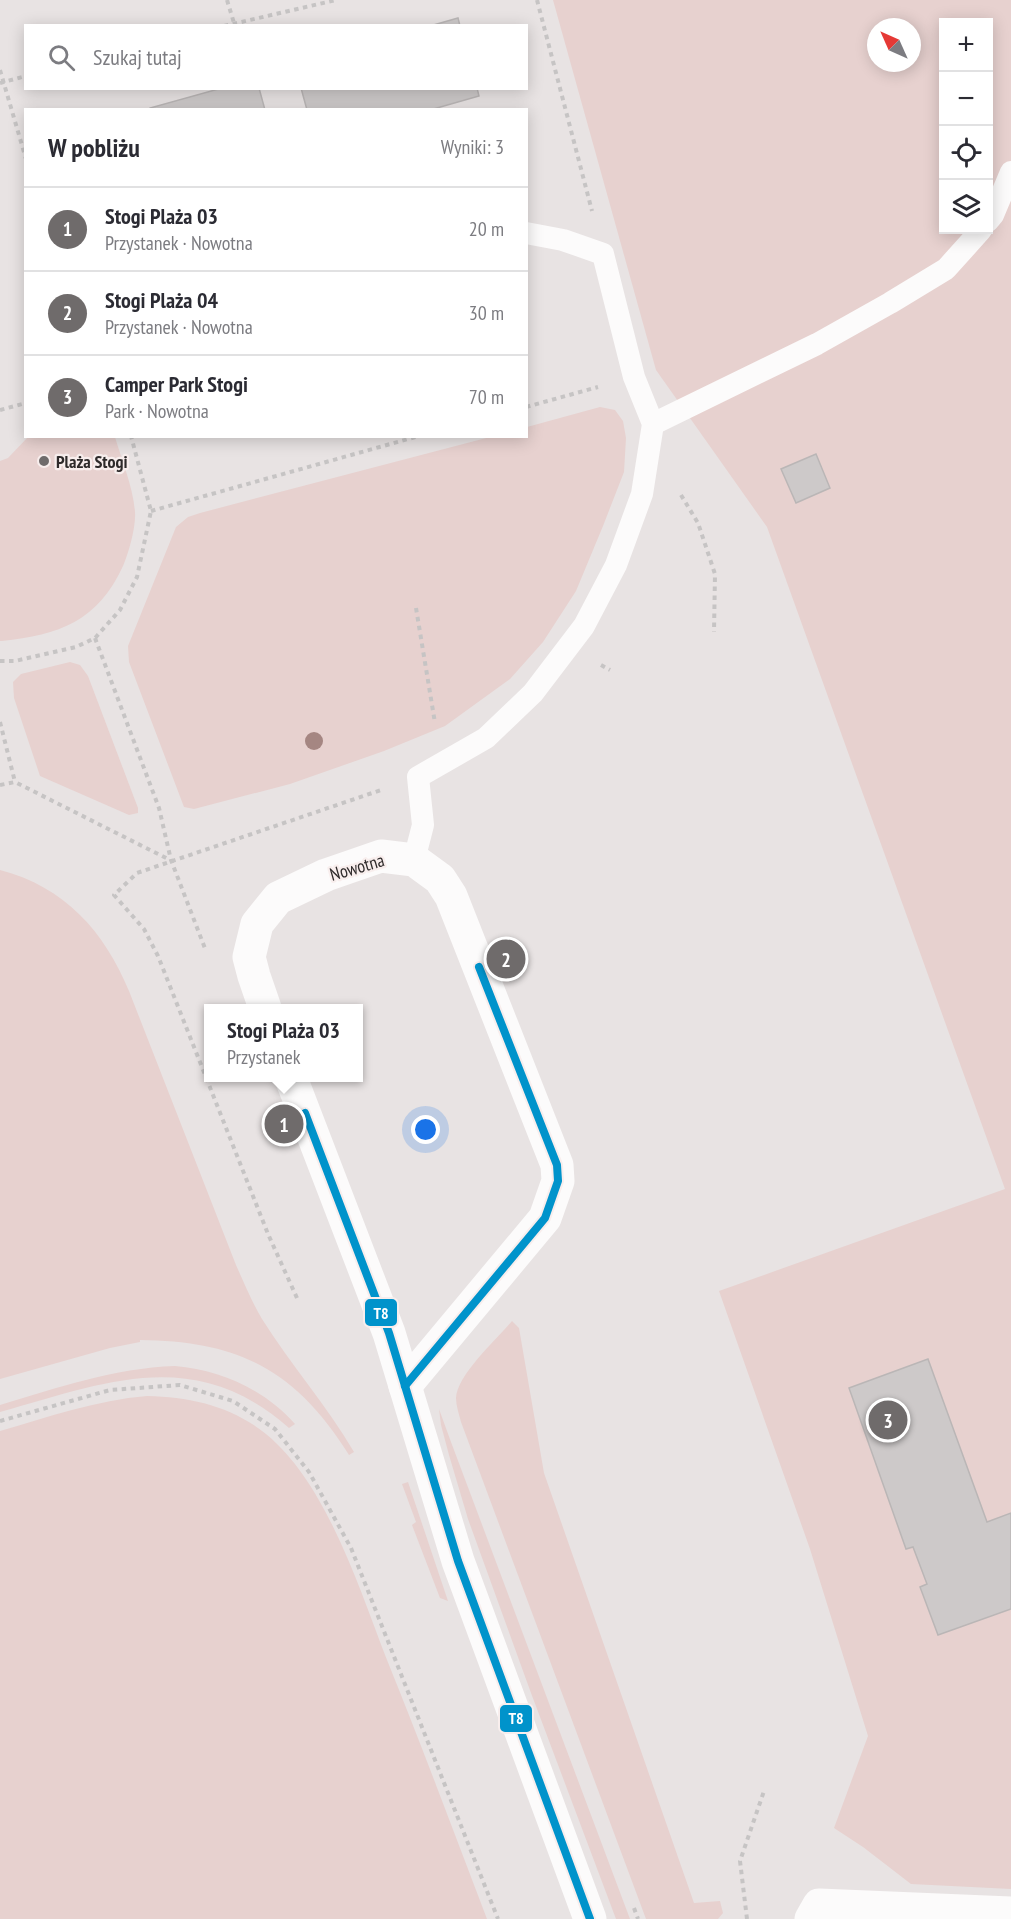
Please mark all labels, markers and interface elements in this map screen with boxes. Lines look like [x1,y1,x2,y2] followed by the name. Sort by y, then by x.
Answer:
[867,18,921,72] north arrow
[939,18,993,234] map controls
[939,18,993,72] button: +
[24,24,528,90] search box
[45,41,78,74] icon: search
[93,43,182,71] text: Szukaj tutaj
[939,72,993,126] button: −
[939,126,993,180] button: locate
[48,131,140,164] text: W pobliżu
[441,134,504,160] text: Wyniki: 3
[939,180,993,234] button: layers
[105,202,218,230] text: Stogi Plaża 03
[63,216,72,242] text: 1
[469,216,504,242] text: 20 m
[105,230,253,256] text: Przystanek · Nowotna
[105,286,218,314] text: Stogi Plaża 04
[63,300,72,326] text: 2
[469,300,504,326] text: 30 m
[105,314,253,340] text: Przystanek · Nowotna
[105,370,248,398] text: Camper Park Stogi
[63,384,72,410] text: 3
[469,384,504,410] text: 70 m
[105,398,209,424] text: Park · Nowotna
[56,450,128,473] place label: Plaża Stogi
[37,454,51,468] marker: Plaża Stogi
[327,848,387,886] street label: Nowotna
[486,936,526,982] pin: 2
[204,1004,363,1082] popup
[227,1016,340,1044] text: Stogi Plaża 03
[227,1044,301,1070] text: Przystanek
[264,1102,304,1146] pin: 1
[411,1115,440,1144] your location
[364,1298,398,1327] line badge: T8
[373,1303,389,1323] text: T8
[868,1398,908,1442] pin: 3
[499,1704,533,1733] line badge: T8
[508,1708,524,1728] text: T8

